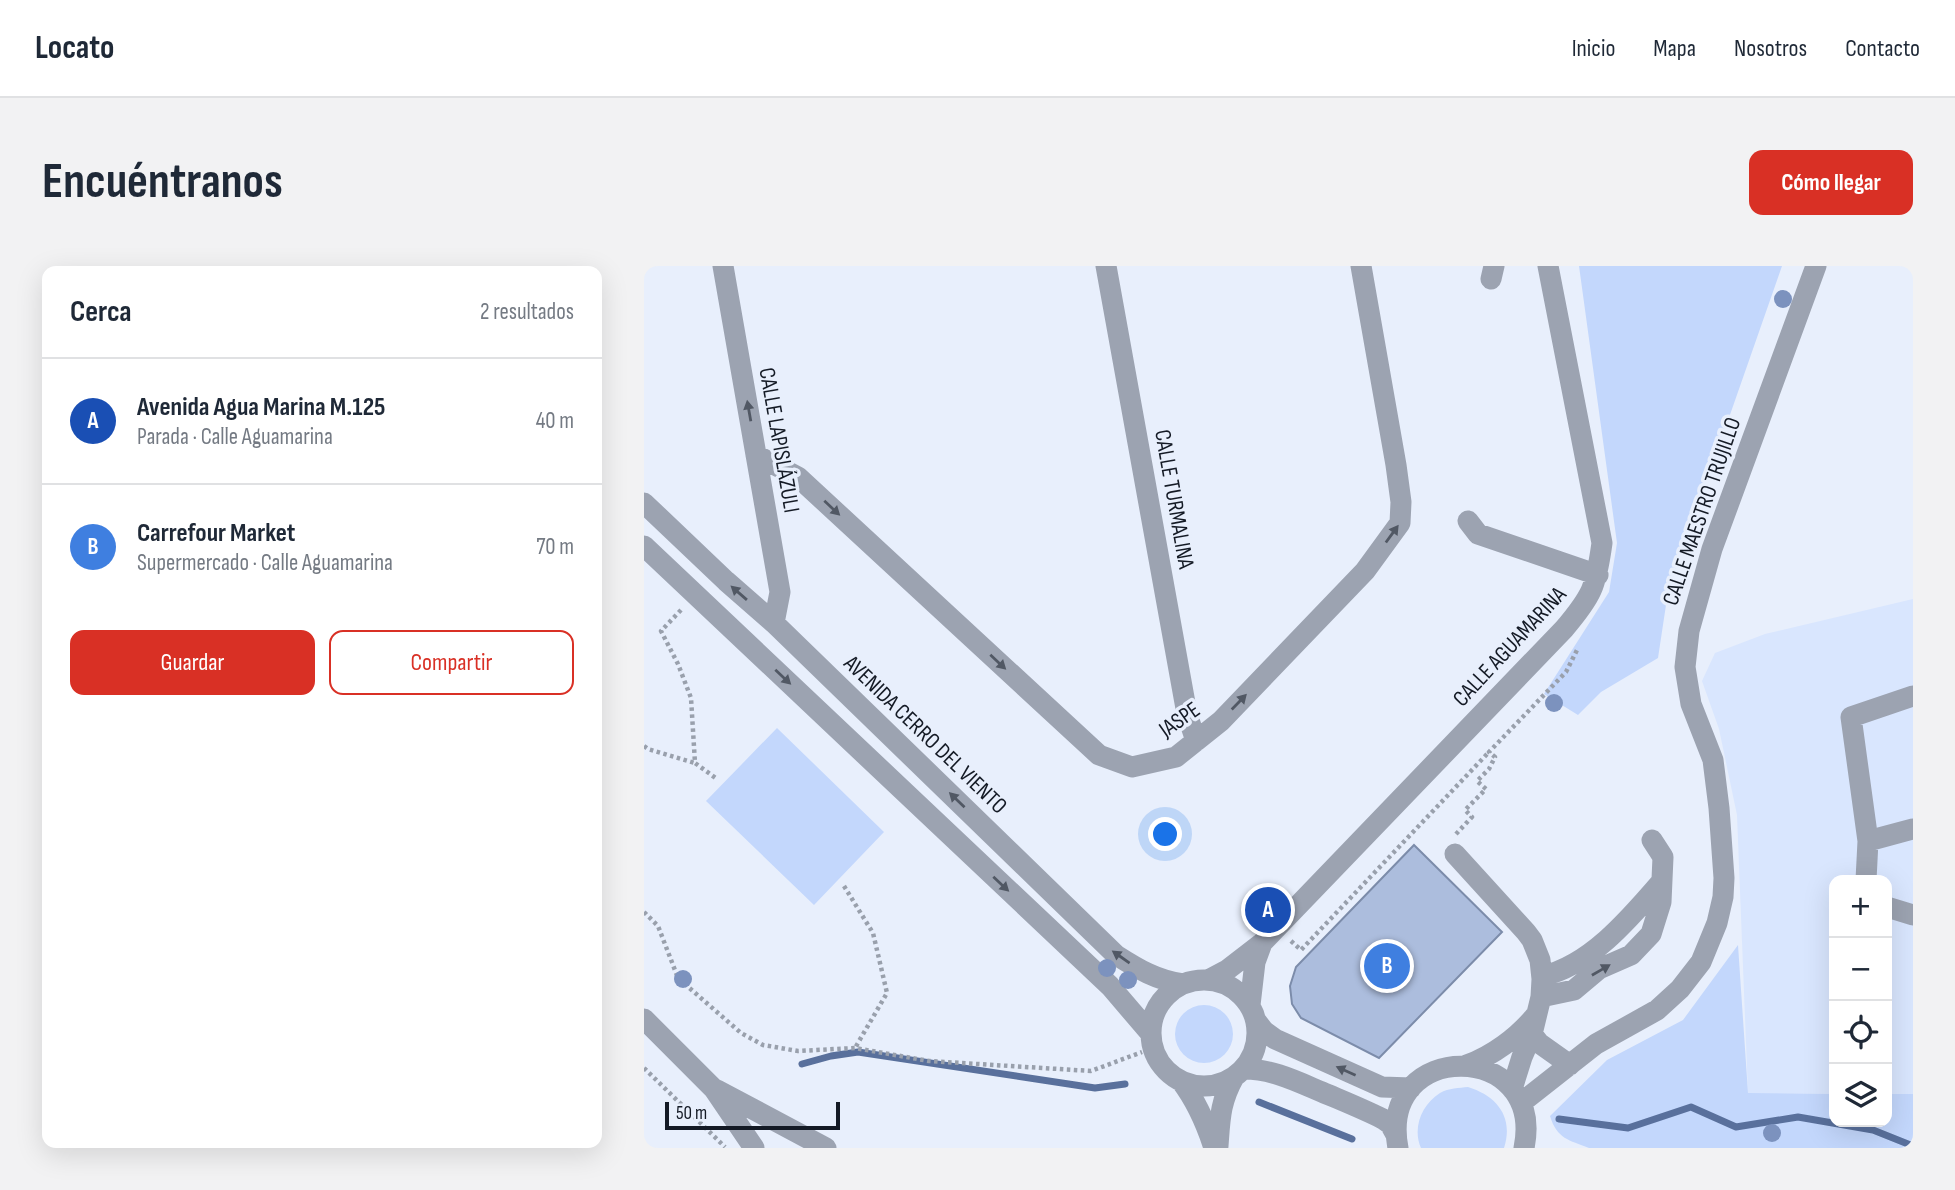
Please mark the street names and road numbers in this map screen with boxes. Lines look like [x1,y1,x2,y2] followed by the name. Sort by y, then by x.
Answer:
[752,365,806,515] street label: CALLE LAPISLÁZULI
[1657,414,1747,609] street label: CALLE MAESTRO TRUJILLO
[1148,427,1200,571] street label: CALLE TURMALINA
[1447,581,1573,712] street label: CALLE AGUAMARINA
[837,649,1013,820] street label: AVENIDA CERRO DEL VIENTO
[1153,696,1205,744] street label: JASPE

